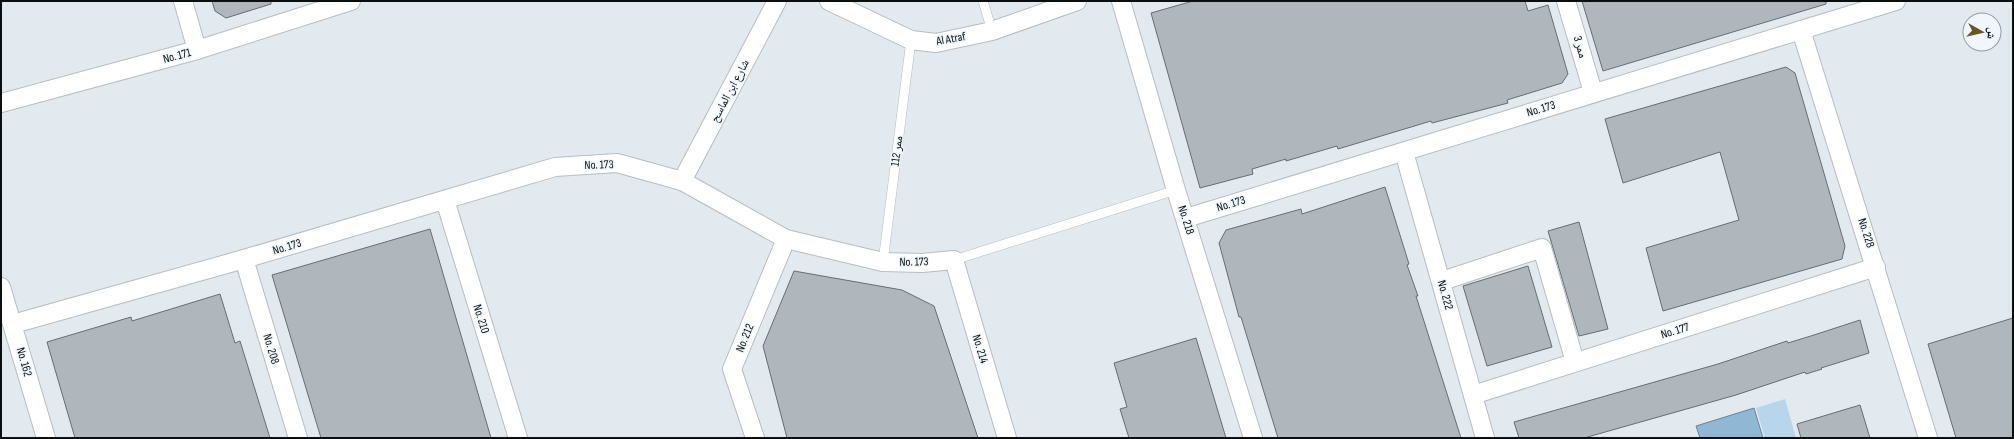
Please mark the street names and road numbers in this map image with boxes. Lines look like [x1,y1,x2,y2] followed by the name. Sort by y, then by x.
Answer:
[934,29,967,49] street label: Al Atraf
[1570,34,1590,60] street label: ممر 3
[161,45,193,67] street label: No. 171
[707,57,753,125] street label: شارع ابن الماسح
[1525,98,1557,120] street label: No. 173
[888,135,906,167] street label: ممر 112
[584,157,614,173] street label: No. 173
[1215,193,1247,215] street label: No. 173
[1174,204,1198,236] street label: No. 218
[1854,216,1878,250] street label: No. 228
[271,236,303,258] street label: No. 173
[899,254,929,270] street label: No. 173
[1434,278,1456,312] street label: No. 222
[469,303,493,335] street label: No. 210
[1659,320,1691,342] street label: No. 177
[733,322,757,354] street label: No. 212
[259,332,283,366] street label: No. 208
[969,333,991,365] street label: No. 214
[13,346,35,378] street label: No. 162

